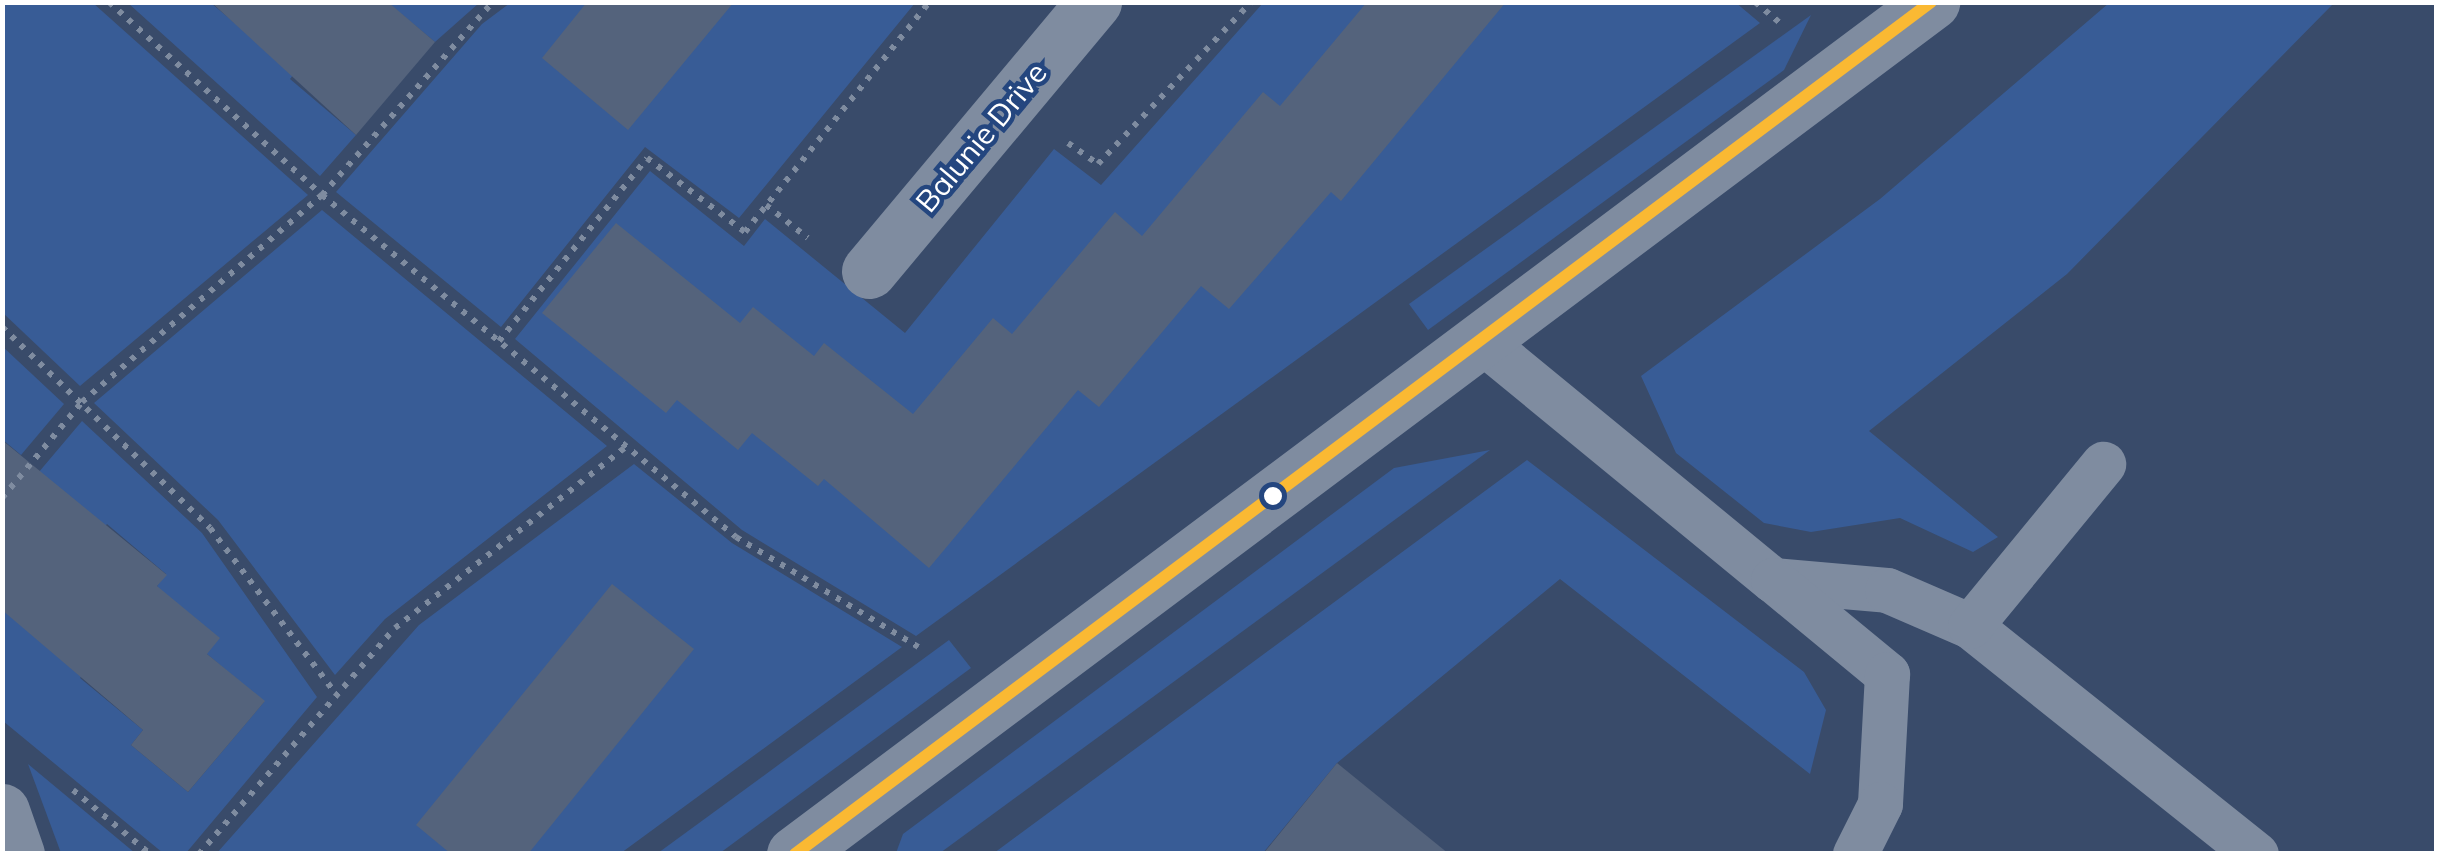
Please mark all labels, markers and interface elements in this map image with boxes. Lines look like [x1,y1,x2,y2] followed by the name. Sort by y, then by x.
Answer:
[908,55,1054,219] street label: Balunie Drive
[1263,486,1283,506] unlabelled marker

